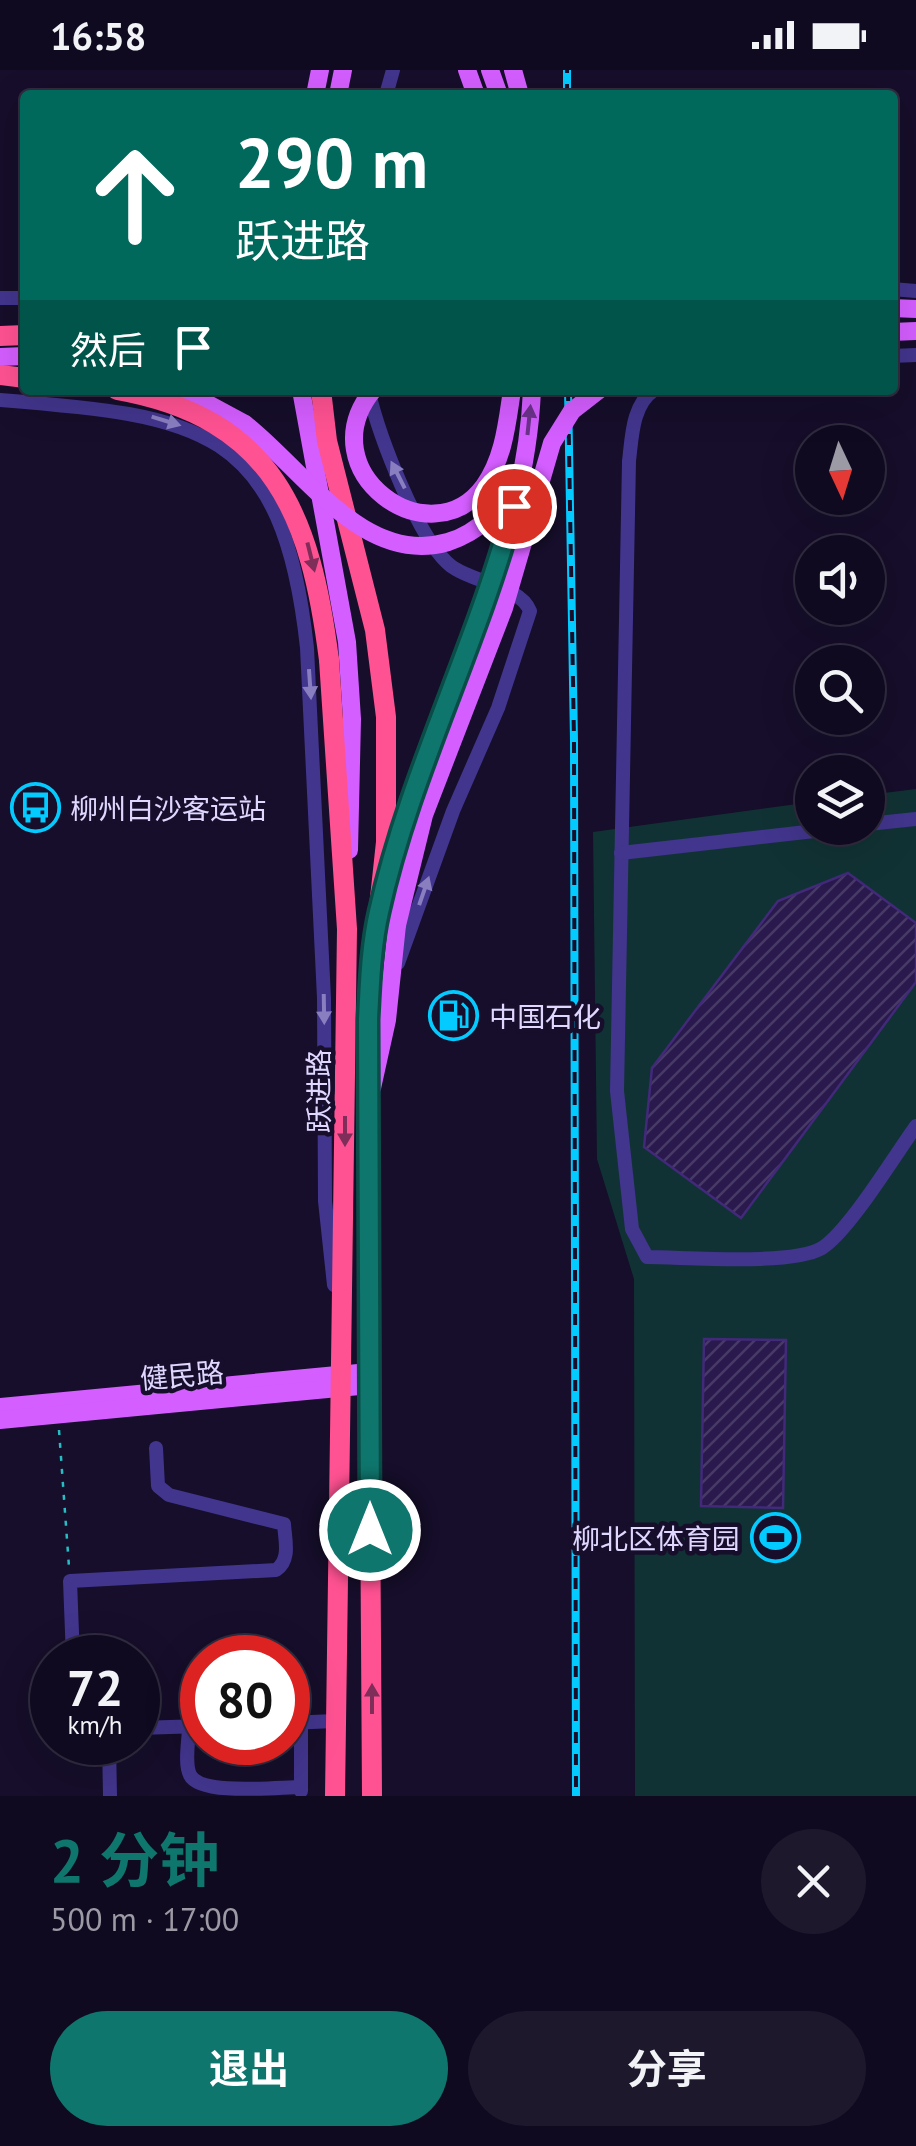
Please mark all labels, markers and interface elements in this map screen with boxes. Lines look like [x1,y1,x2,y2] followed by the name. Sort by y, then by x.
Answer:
[50,11,146,60] text: 16:58
[235,117,428,207] text: 290 m
[70,130,200,260] icon: ahead
[235,211,370,269] text: 跃进路
[166,320,221,375] icon: arrive
[70,325,146,374] text: 然后
[522,404,538,435] one-way arrow
[151,414,181,429] one-way arrow
[795,425,885,515] north arrow
[795,425,885,845] map controls
[390,460,407,489] one-way arrow
[472,464,557,549] pin
[487,479,542,534] icon: arrive
[795,535,885,625] button: sound
[304,542,320,573] one-way arrow
[795,645,885,735] button: search
[302,669,318,701] one-way arrow
[795,755,885,845] button: layers
[9,782,61,834] bus stop icon: 柳州白沙客运站
[70,790,266,827] place label: 柳州白沙客运站
[418,876,433,906] one-way arrow
[428,990,480,1042] fuel station icon: 中国石化
[316,993,332,1025] one-way arrow
[489,998,601,1035] place label: 中国石化
[300,1049,337,1133] street label: 跃进路
[337,1116,353,1148] one-way arrow
[139,1353,225,1397] street label: 健民路
[318,1478,422,1582] position arrow
[749,1512,801,1564] sports icon: 柳北区体育园
[572,1520,740,1557] place label: 柳北区体育园
[180,1635,310,1765] speed limit sign: 80
[67,1655,123,1720] text: 72
[363,1682,379,1714] one-way arrow
[68,1709,122,1741] text: km/h
[50,1821,219,1899] text: 2 分钟
[761,1829,866,1934] button: close
[50,1898,239,1940] text: 500 m · 17:00
[50,2011,448,2126] button: 退出
[468,2011,866,2126] button: 分享

